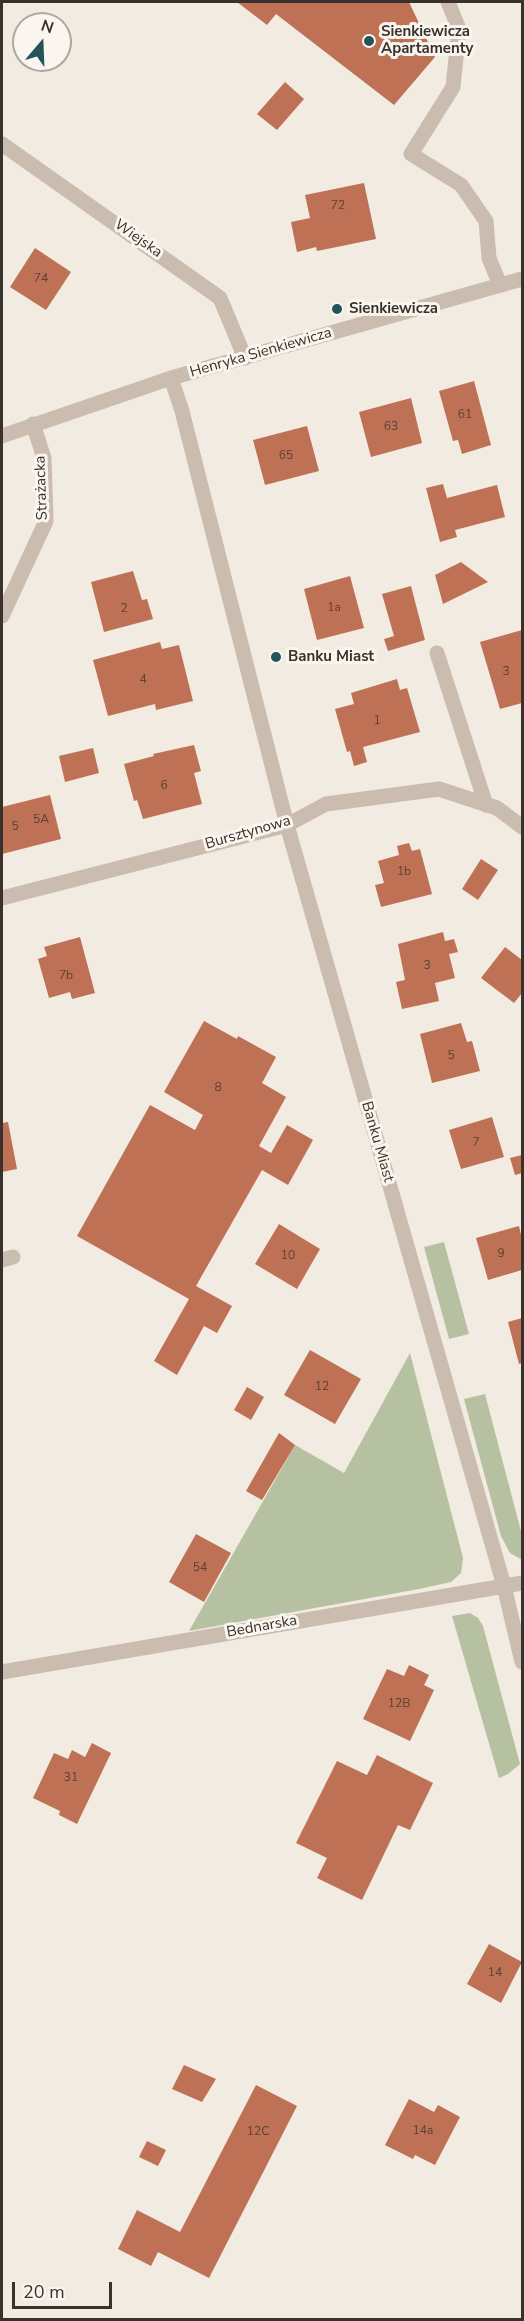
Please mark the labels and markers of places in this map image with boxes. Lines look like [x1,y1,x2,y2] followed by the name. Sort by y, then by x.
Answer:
[381,23,473,58] place label: Sienkiewicza Apartamenty
[362,34,376,48] marker: Sienkiewicza Apartamenty
[349,300,438,318] place label: Sienkiewicza
[330,302,344,316] marker: Sienkiewicza
[288,648,374,666] place label: Banku Miast
[269,650,283,664] marker: Banku Miast

